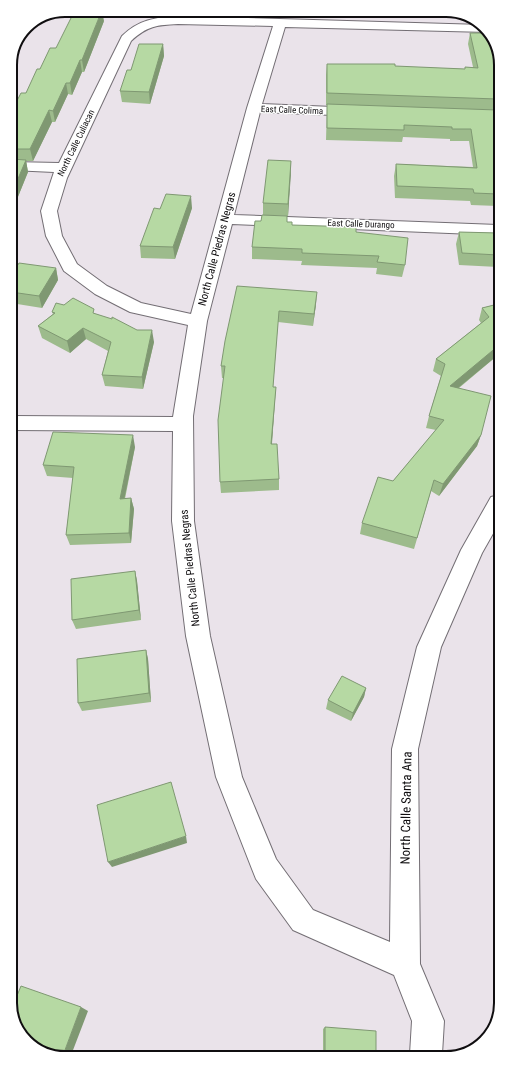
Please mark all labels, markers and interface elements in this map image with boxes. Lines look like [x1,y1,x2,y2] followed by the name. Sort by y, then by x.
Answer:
[261,104,323,116] street label: East Calle Colima
[56,108,96,178] street label: North Calle Culiacan
[196,191,238,307] street label: North Calle Piedras Negras
[327,218,395,230] street label: East Calle Durango
[177,509,203,627] street label: North Calle Piedras Negras
[398,751,414,865] street label: North Calle Santa Ana

